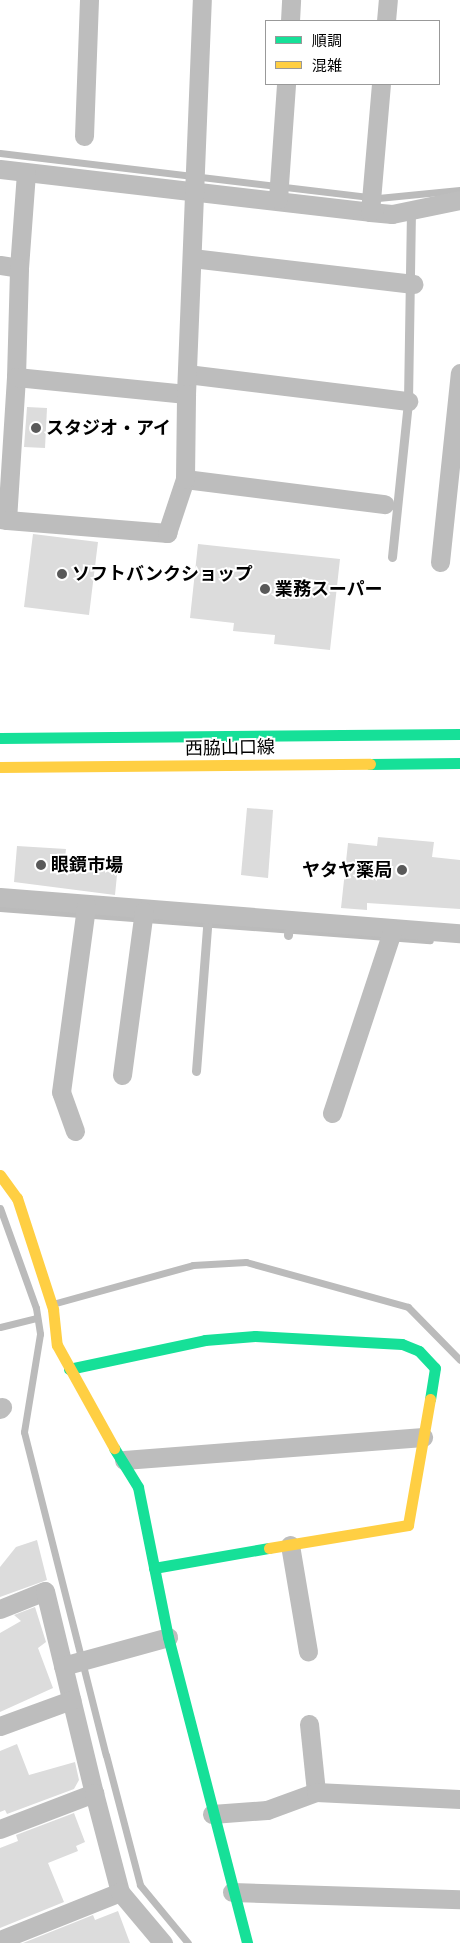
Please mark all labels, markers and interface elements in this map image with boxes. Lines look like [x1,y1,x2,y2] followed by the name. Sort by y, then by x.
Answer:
[265,20,440,85] legend
[312,32,342,50] text: 順調
[312,57,342,75] text: 混雑
[46,417,172,439] place label: スタジオ・アイ
[30,422,42,434] marker: スタジオ・アイ
[72,563,252,585] place label: ソフトバンクショップ
[56,568,68,580] marker: ソフトバンクショップ
[275,578,383,600] place label: 業務スーパー
[259,583,271,595] marker: 業務スーパー
[185,736,275,760] street label: 西脇山口線
[51,854,123,876] place label: 眼鏡市場
[35,859,47,871] marker: 眼鏡市場
[302,859,392,881] place label: ヤタヤ薬局
[396,864,408,876] marker: ヤタヤ薬局

